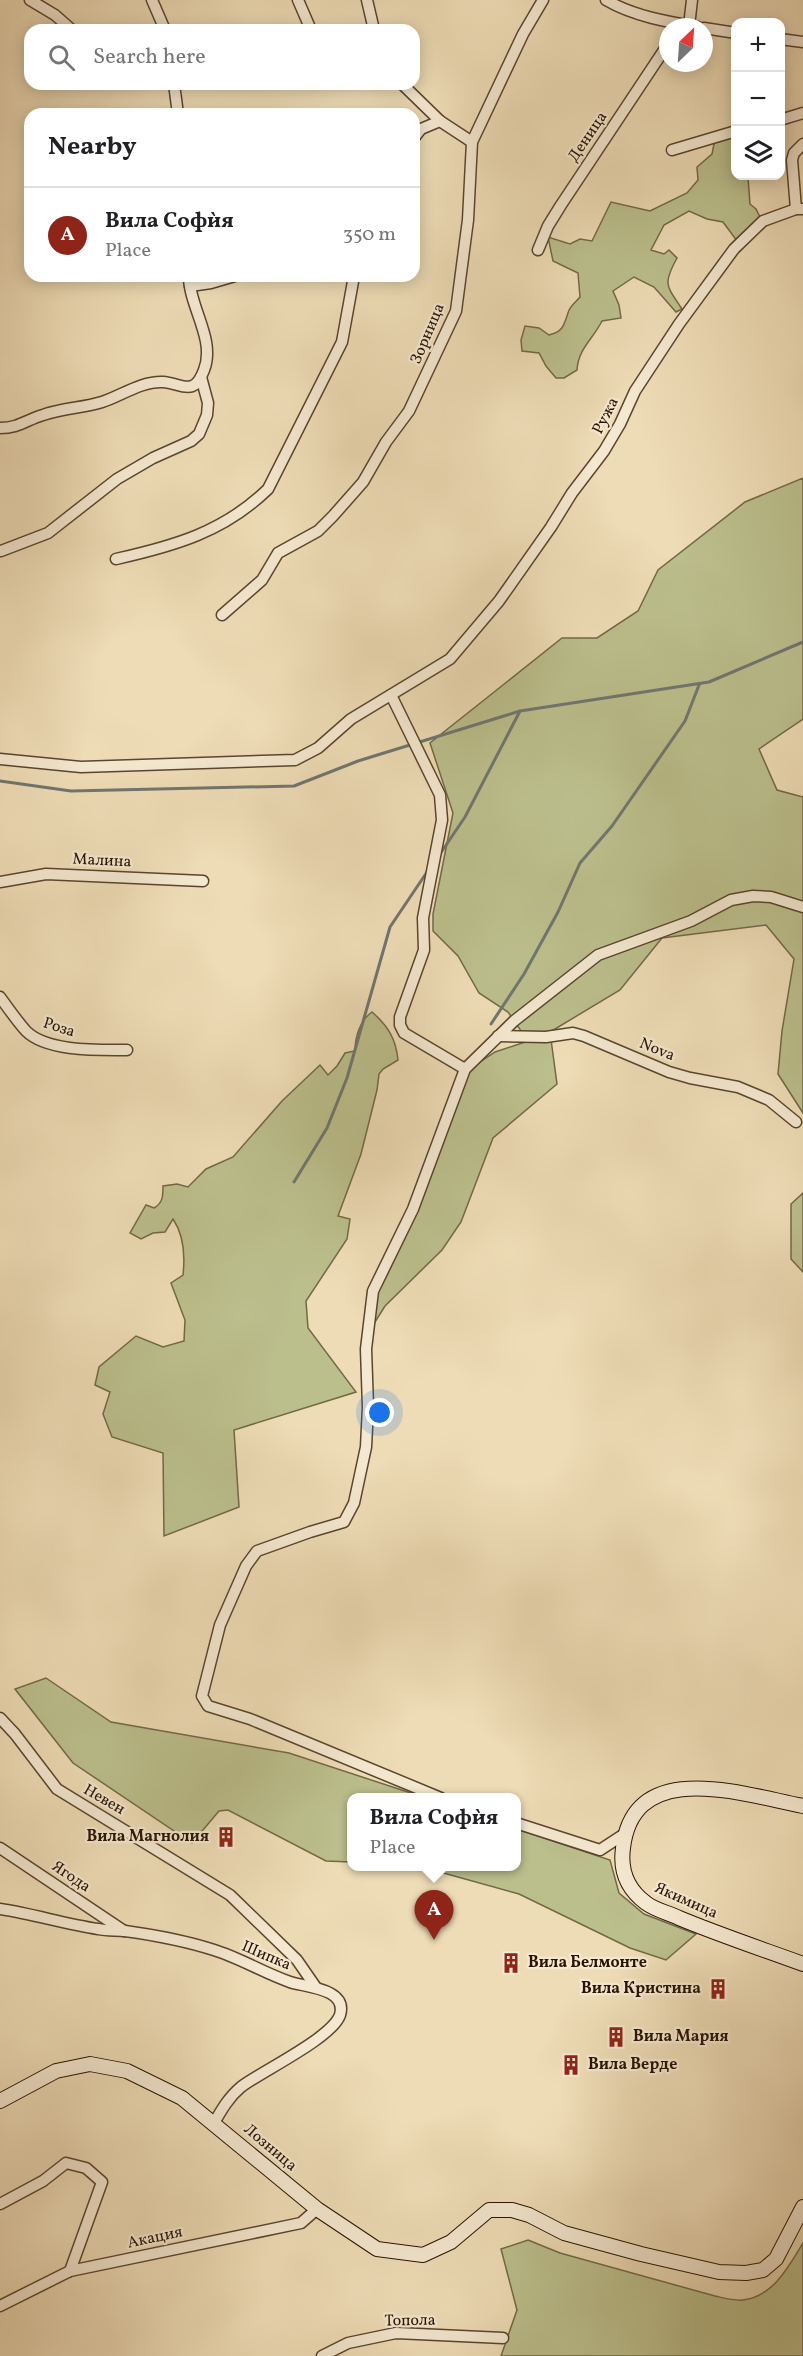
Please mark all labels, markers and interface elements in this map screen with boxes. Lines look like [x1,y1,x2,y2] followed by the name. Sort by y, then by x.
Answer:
[659,18,713,72] north arrow
[731,18,785,180] map controls
[731,18,785,72] button: +
[24,24,420,90] search box
[45,41,78,74] icon: search
[93,42,206,73] text: Search here
[731,72,785,126] button: −
[563,107,613,167] street label: Деница
[731,126,785,180] button: layers
[48,129,137,165] text: Nearby
[105,206,234,237] text: Вила Софѝя
[60,221,75,249] text: A
[343,221,396,249] text: 350 m
[105,237,151,265] text: Place
[405,300,451,368] street label: Зорница
[587,394,625,438] street label: Ружа
[72,848,132,874] street label: Малина
[40,1013,78,1043] street label: Роза
[636,1033,678,1067] street label: Nova
[365,1398,394,1427] your location
[79,1779,129,1821] street label: Невен
[347,1793,521,1871] popup
[370,1803,498,1834] text: Вила Софѝя
[214,1825,238,1849] building icon: Вила Магнолия
[86,1826,209,1848] place label: Вила Магнолия
[370,1834,416,1862] text: Place
[47,1856,95,1898] street label: Ягода
[651,1877,721,1925] street label: Якимица
[414,1890,454,1940] pin: A
[238,1936,294,1976] street label: Шипка
[499,1951,523,1975] building icon: Вила Белмонте
[528,1952,647,1974] place label: Вила Белмонте
[706,1977,730,2001] building icon: Вила Кристина
[581,1978,701,2000] place label: Вила Кристина
[604,2025,628,2049] building icon: Вила Мария
[633,2026,729,2048] place label: Вила Мария
[559,2053,583,2077] building icon: Вила Верде
[588,2054,677,2076] place label: Вила Верде
[239,2119,301,2177] street label: Лозница
[125,2221,185,2255] street label: Акация
[384,2310,436,2332] street label: Топола

